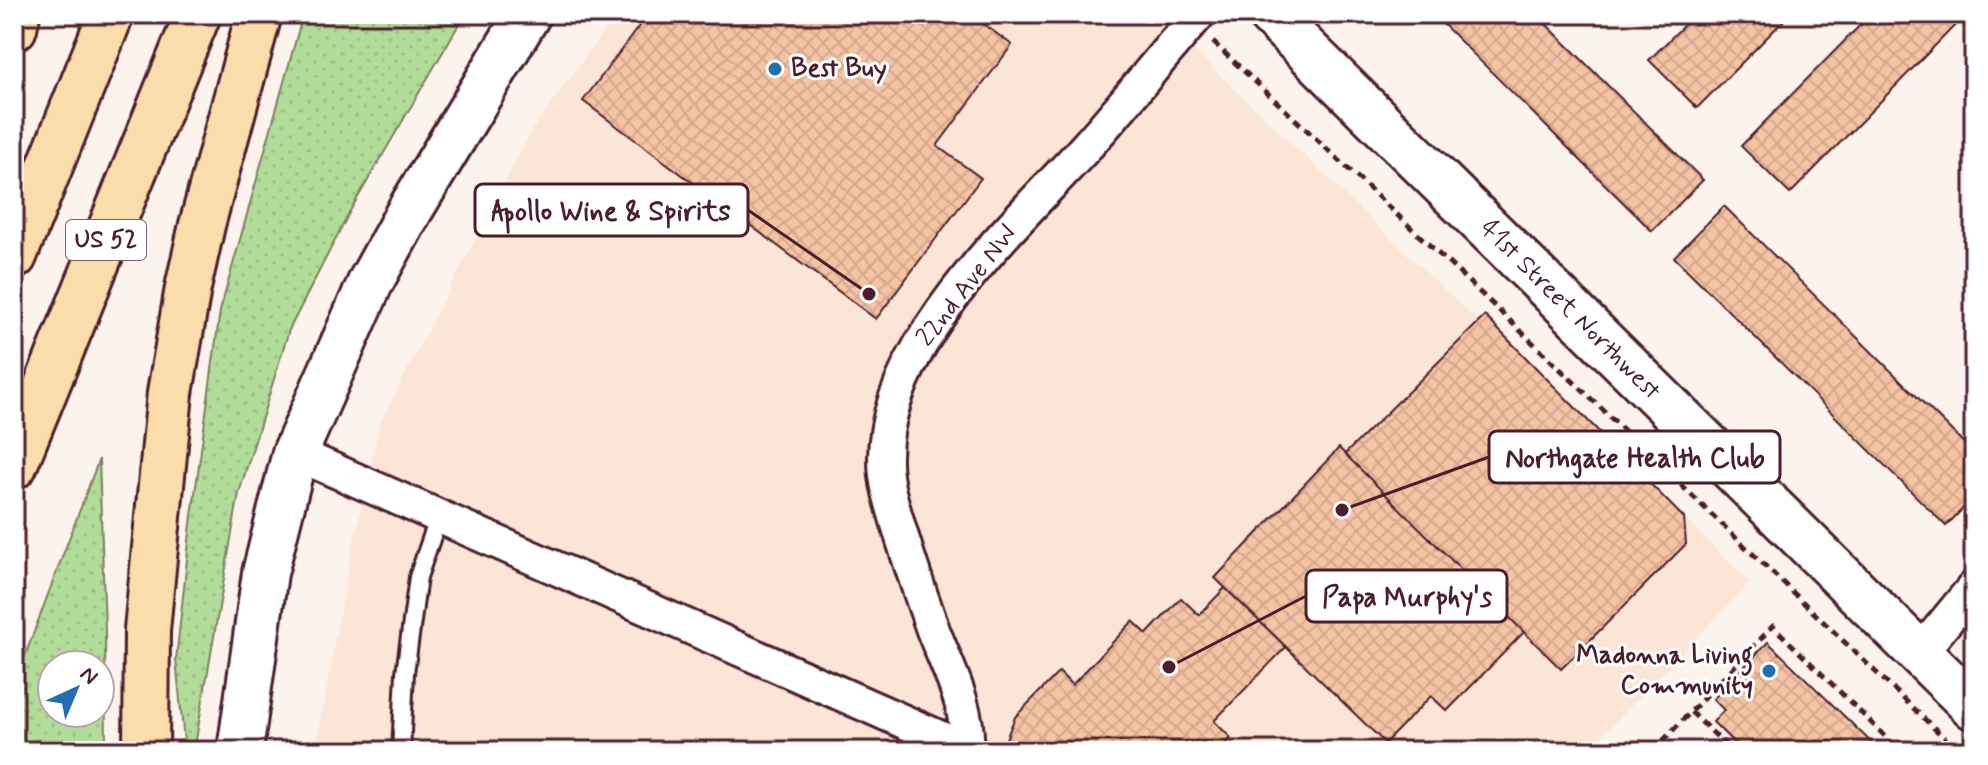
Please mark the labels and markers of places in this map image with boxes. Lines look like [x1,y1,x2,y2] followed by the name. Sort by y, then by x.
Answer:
[791,52,887,86] place label: Best Buy
[766,60,784,78] marker: Best Buy
[475,184,748,236] callout: Apollo Wine & Spirits
[1489,431,1780,483] callout: Northgate Health Club
[1306,570,1507,622] callout: Papa Murphy's
[1576,639,1753,703] place label: Madonna Living Community
[1760,662,1778,680] marker: Madonna Living Community

